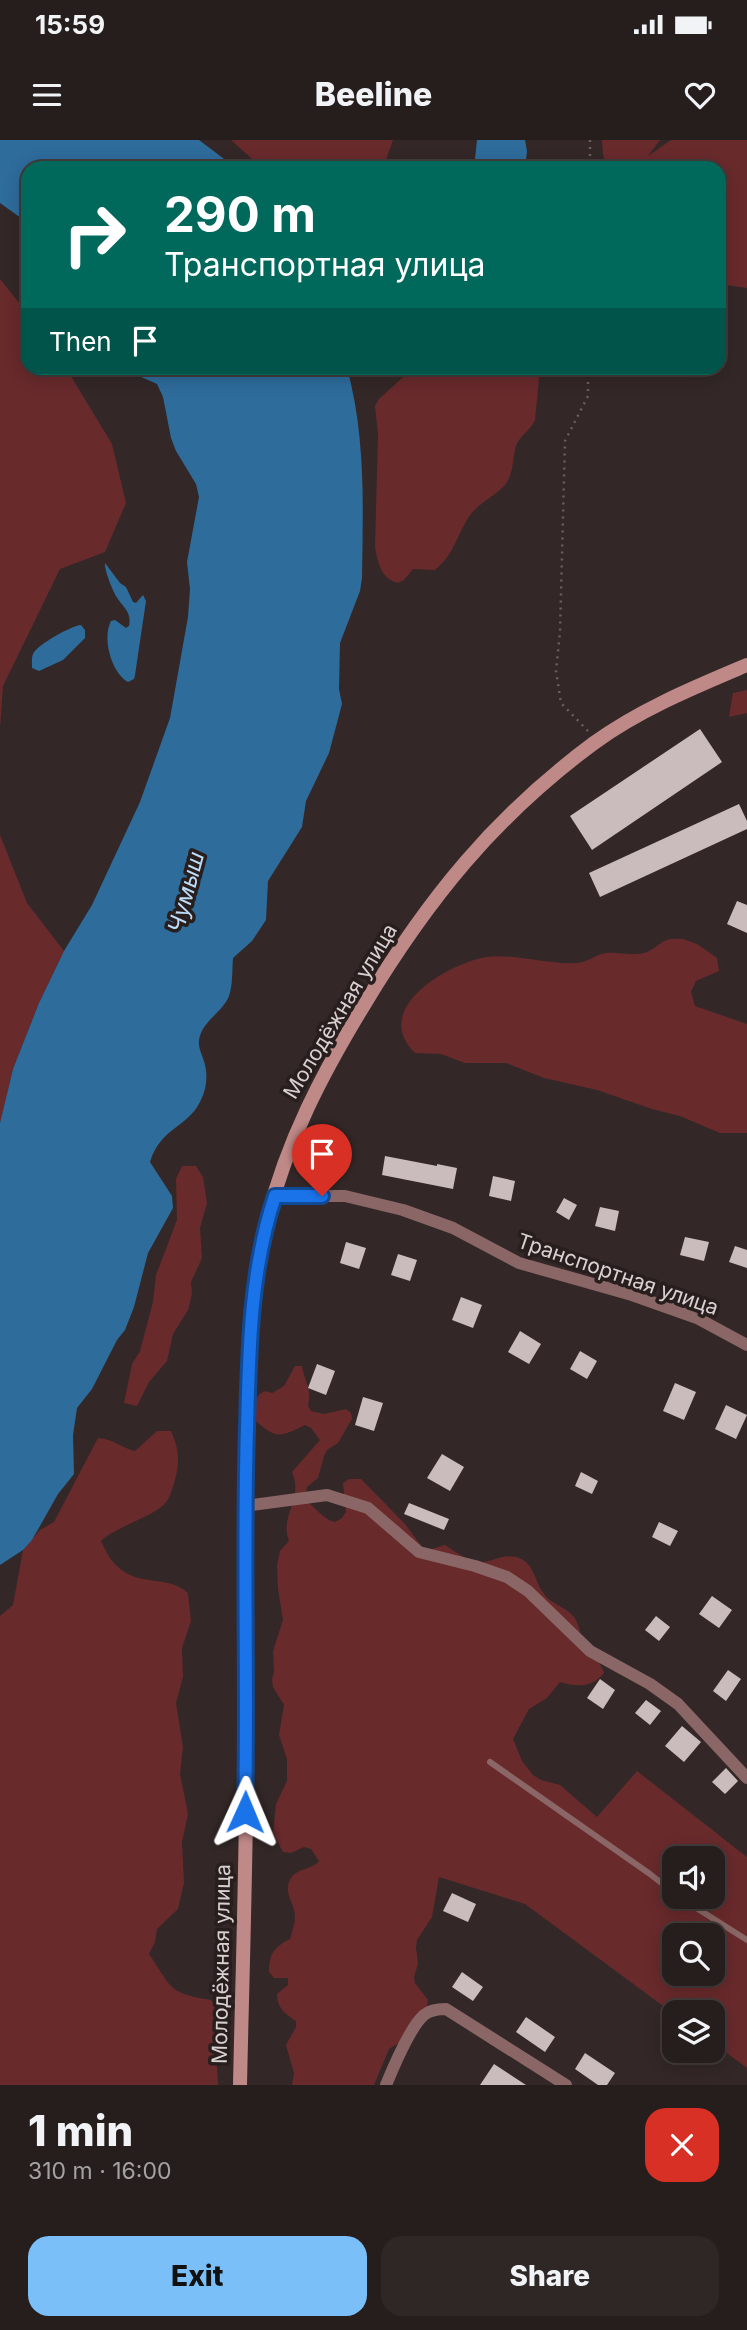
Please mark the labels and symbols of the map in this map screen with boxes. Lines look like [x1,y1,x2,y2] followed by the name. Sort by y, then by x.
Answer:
[162,848,210,936] water label: Чумыш
[278,919,402,1103] street label: Молодёжная улица
[292,1124,352,1196] pin
[514,1228,722,1320] street label: Транспортная улица
[208,1775,282,1849] position arrow
[207,1864,235,2064] street label: Молодёжная улица

